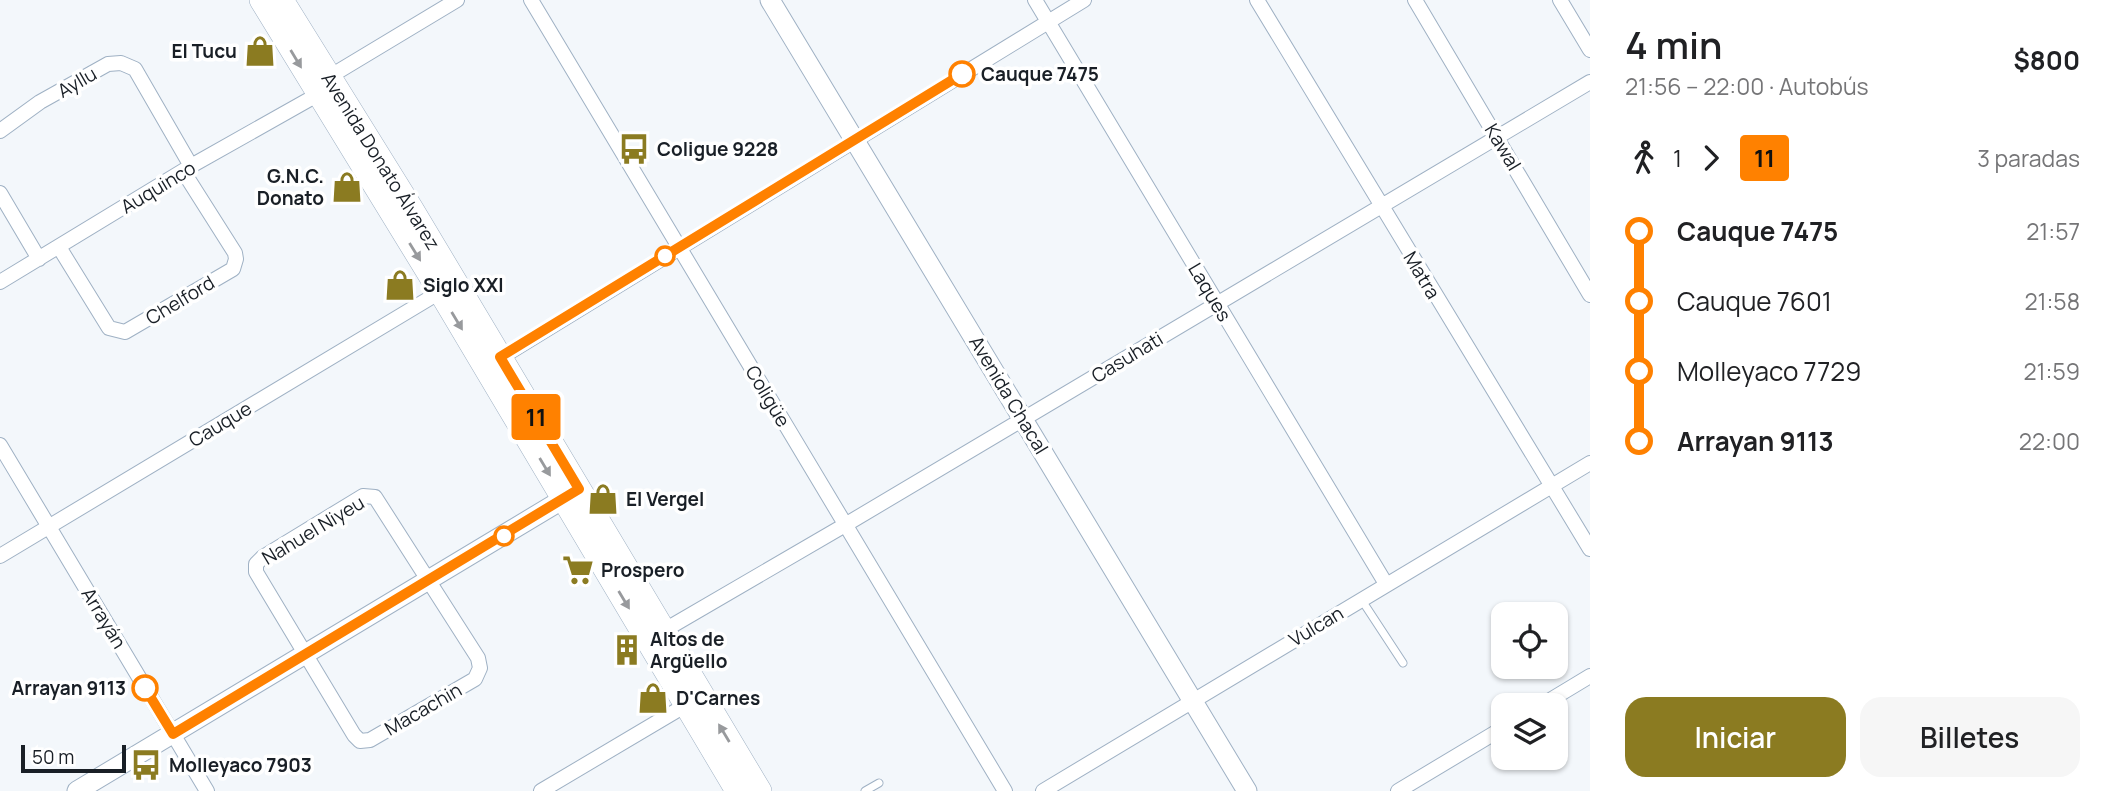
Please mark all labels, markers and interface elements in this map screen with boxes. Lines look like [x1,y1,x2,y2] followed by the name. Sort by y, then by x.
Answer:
[1625,18,1722,70] text: 4 min
[243,34,277,68] shop icon: El Tucu
[171,38,237,64] place label: El Tucu
[2014,42,2080,78] text: $800
[289,49,302,68] one-way arrow
[53,60,101,104] street label: Ayllu
[949,61,975,87] marker: Cauque 7475
[981,61,1099,87] place label: Cauque 7475
[316,67,446,255] street label: Avenida Donato Álvarez
[1625,70,1869,102] text: 21:56 – 22:00 · Autobús
[1479,119,1527,175] street label: Kawal
[617,132,651,166] bus stop icon: Coligue 9228
[657,136,778,162] place label: Coligue 9228
[1625,139,1663,177] icon: walk
[1692,139,1730,177] icon: forward
[1754,141,1775,174] text: 11
[1673,142,1682,174] text: 1
[1977,142,2080,174] text: 3 paradas
[116,154,200,220] street label: Auquinco
[257,163,324,211] place label: G.N.C. Donato
[330,170,364,204] shop icon: G.N.C. Donato
[1677,213,1838,249] text: Cauque 7475
[2026,215,2080,247] text: 21:57
[409,243,421,262] one-way arrow
[655,246,675,266] unlabelled marker
[1398,246,1446,304] street label: Matra
[1182,258,1238,326] street label: Laques
[383,268,417,302] shop icon: Siglo XXI
[141,269,219,331] street label: Chelford
[423,272,504,298] place label: Siglo XXI
[1677,283,1832,319] text: Cauque 7601
[2024,285,2080,317] text: 21:58
[451,311,463,331] one-way arrow
[1086,325,1168,389] street label: Casuhati
[963,331,1055,459] street label: Avenida Chacal
[1677,353,1861,389] text: Molleyaco 7729
[2023,355,2080,387] text: 21:59
[740,360,796,432] street label: Coligüe
[504,394,568,440] line badge: 11
[184,395,256,453] street label: Cauque
[525,400,547,433] text: 11
[1677,423,1834,459] text: Arrayan 9113
[2019,425,2080,457] text: 22:00
[539,458,551,477] one-way arrow
[586,482,620,516] shop icon: El Vergel
[626,486,704,512] place label: El Vergel
[257,489,369,571] street label: Nahuel Niyeu
[494,526,514,546] unlabelled marker
[561,553,595,587] supermarket icon: Prospero
[601,557,685,583] place label: Prospero
[76,583,132,653] street label: Arrayán
[618,591,630,610] one-way arrow
[1284,600,1348,652] street label: Vulcan
[1491,602,1568,770] map controls
[1491,602,1568,679] button: locate
[650,626,727,674] place label: Altos de Argüello
[610,633,644,667] building icon: Altos de Argüello
[12,675,126,701] place label: Arrayan 9113
[132,675,158,701] marker: Arrayan 9113
[380,676,466,742] street label: Macachin
[636,681,670,715] shop icon: D'Carnes
[676,685,760,711] place label: D'Carnes
[1491,693,1568,770] button: layers
[1625,697,1846,777] button: Iniciar
[1860,697,2080,777] button: Billetes
[718,723,731,742] one-way arrow
[21,742,126,774] scale bar
[32,744,74,770] text: 50 m
[129,748,163,782] bus stop icon: Molleyaco 7903
[169,752,312,778] place label: Molleyaco 7903

